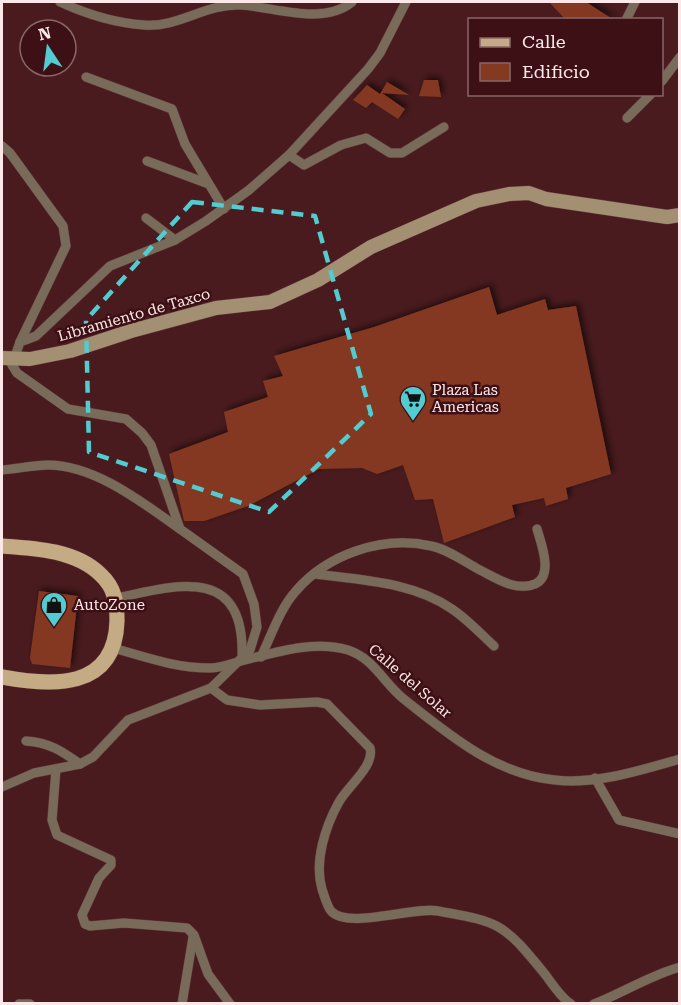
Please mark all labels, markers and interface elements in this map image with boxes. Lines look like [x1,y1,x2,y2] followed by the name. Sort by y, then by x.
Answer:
[18,18,78,78] north arrow
[468,18,663,96] legend
[37,23,53,45] text: N
[522,31,566,52] text: Calle
[522,61,590,82] text: Edificio
[56,285,212,345] street label: Libramiento de Taxco
[432,381,499,416] place label: Plaza Las Americas
[398,384,428,422] supermarket icon: Plaza Las Americas
[39,590,69,628] shop icon: AutoZone
[74,596,145,614] place label: AutoZone
[365,640,455,722] street label: Calle del Solar

